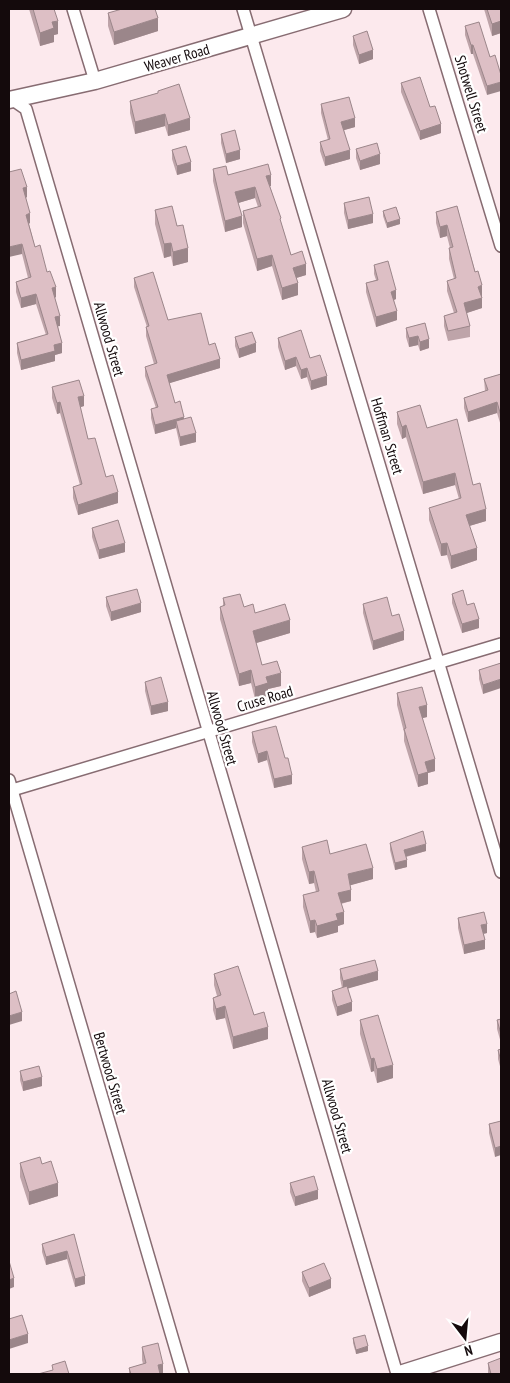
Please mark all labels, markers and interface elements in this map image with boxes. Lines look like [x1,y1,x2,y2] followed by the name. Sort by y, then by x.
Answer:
[142,39,212,76] street label: Weaver Road
[451,53,492,135] street label: Shotwell Street
[90,299,129,378] street label: Allwood Street
[367,395,408,476] street label: Hoffman Street
[235,681,295,716] street label: Cruse Road
[203,688,242,767] street label: Allwood Street
[90,1030,131,1116] street label: Bertwood Street
[318,1076,357,1155] street label: Allwood Street
[440,1313,490,1363] north arrow
[462,1341,475,1360] text: N

